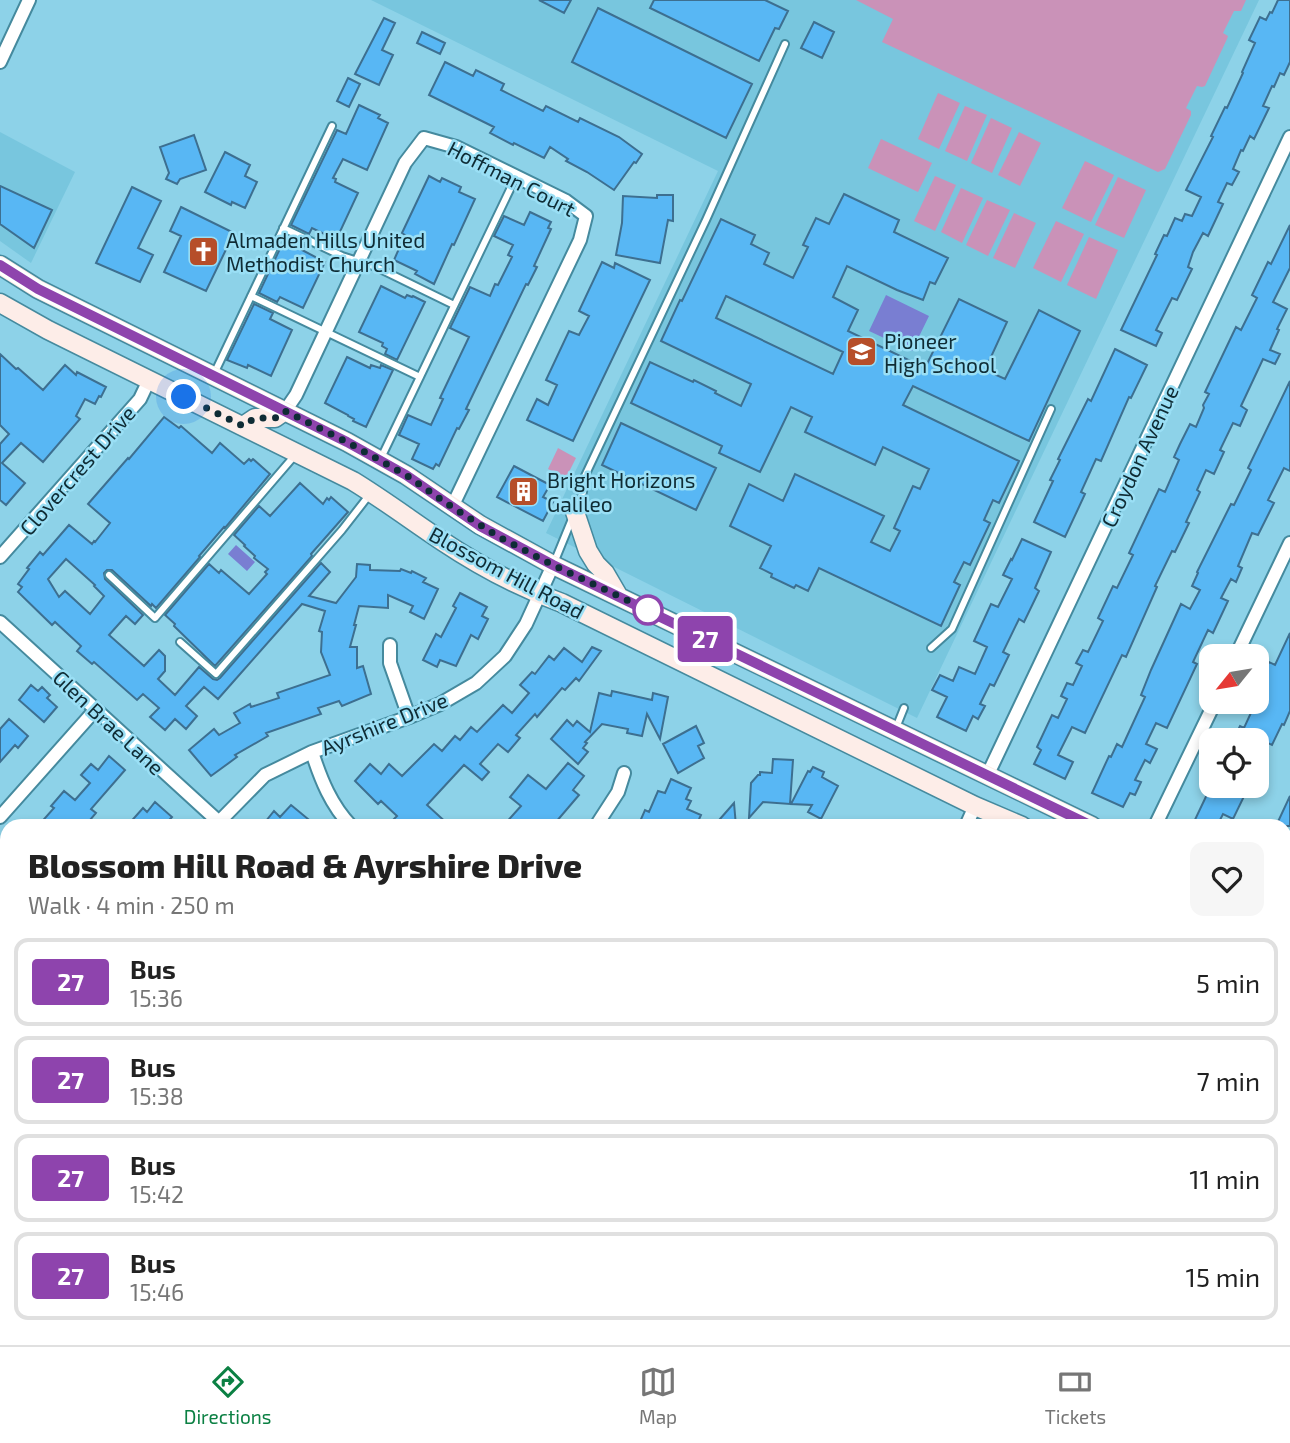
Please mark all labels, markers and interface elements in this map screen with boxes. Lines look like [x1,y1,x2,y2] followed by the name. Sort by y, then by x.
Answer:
[444,135,580,221] street label: Hoffman Court
[226,227,425,276] place label: Almaden Hills United Methodist Church
[186,234,220,268] church icon: Almaden Hills United Methodist Church
[884,328,997,377] place label: Pioneer High School
[844,335,878,369] school or university icon: Pioneer High School
[166,379,201,414] your location
[1095,381,1183,531] street label: Croydon Avenue
[14,400,140,540] street label: Clovercrest Drive
[547,467,695,516] place label: Bright Horizons Galileo
[507,474,541,508] building icon: Bright Horizons Galileo
[425,521,589,623] street label: Blossom Hill Road
[633,595,663,625] unlabelled marker
[674,616,736,662] line badge: 27
[692,624,718,653] text: 27
[1199,644,1269,714] north arrow
[1199,644,1269,798] map controls
[48,664,170,780] street label: Glen Brae Lane
[317,686,451,760] street label: Ayrshire Drive
[1199,728,1269,798] button: locate
[1190,842,1264,916] button: heart
[28,845,582,885] text: Blossom Hill Road & Ayrshire Drive
[28,891,235,919] text: Walk · 4 min · 250 m
[130,953,176,984] text: Bus
[57,967,84,996] text: 27
[1196,967,1260,998] text: 5 min
[130,984,183,1012] text: 15:36
[130,1051,176,1082] text: Bus
[57,1065,84,1094] text: 27
[1197,1065,1260,1096] text: 7 min
[130,1082,184,1110] text: 15:38
[130,1149,176,1180] text: Bus
[57,1163,84,1192] text: 27
[1189,1163,1260,1194] text: 11 min
[130,1180,184,1208] text: 15:42
[130,1247,176,1278] text: Bus
[57,1261,84,1290] text: 27
[1186,1261,1260,1292] text: 15 min
[130,1278,184,1306] text: 15:46
[184,1363,271,1428] tab: Directions
[639,1363,677,1428] tab: Map
[1045,1363,1106,1428] tab: Tickets

